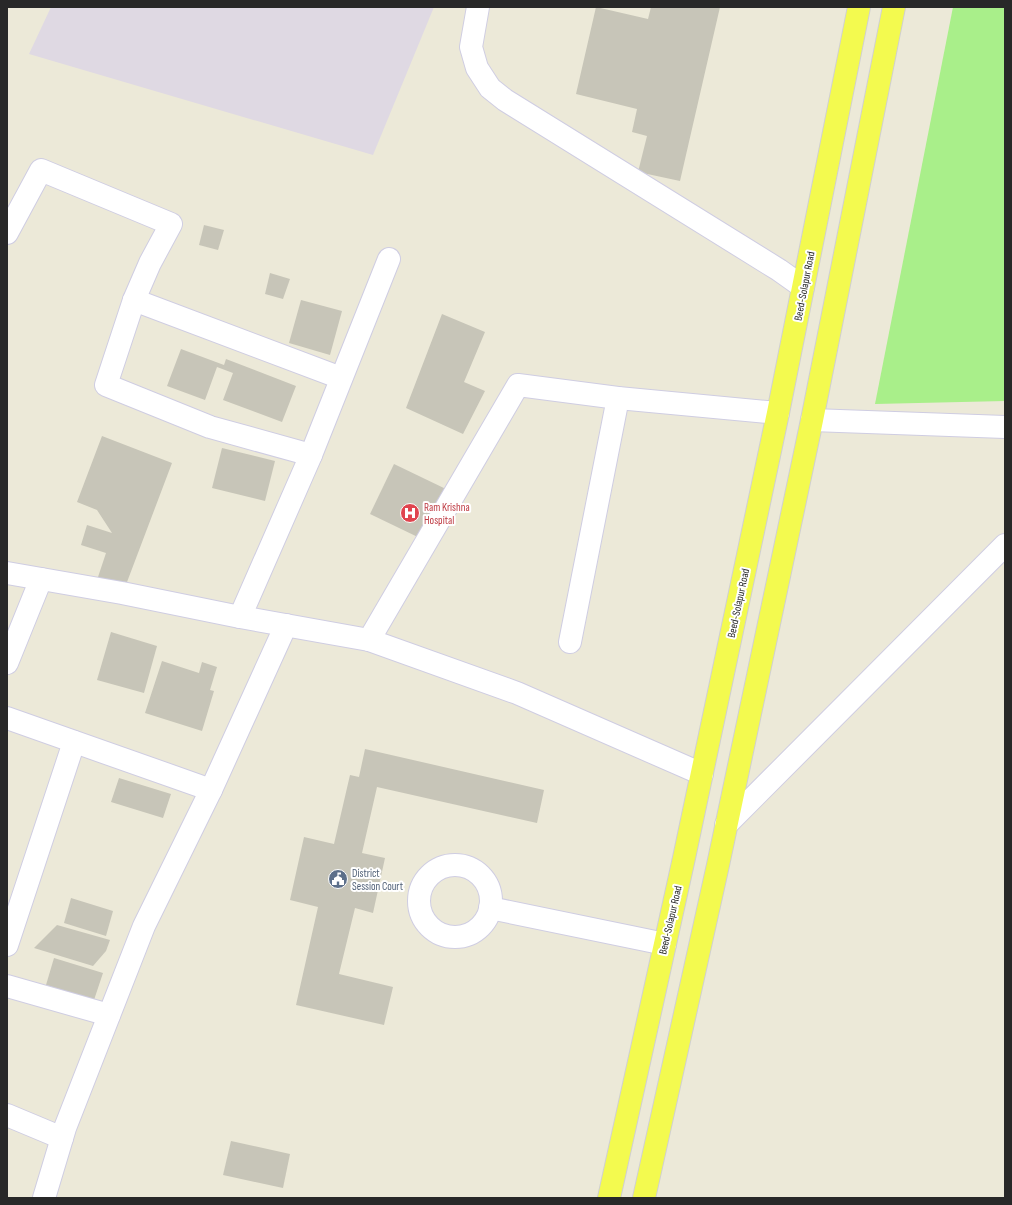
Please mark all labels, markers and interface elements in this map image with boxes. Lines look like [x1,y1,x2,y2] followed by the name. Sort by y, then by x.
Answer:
[791,250,818,322] street label: Beed-Solapur Road
[424,501,470,527] place label: Ram Krishna Hospital
[399,502,421,524] hospital icon: Ram Krishna Hospital
[725,567,752,639] street label: Beed-Solapur Road
[352,867,404,893] place label: District Session Court
[327,868,349,890] public building icon: District Session Court
[656,884,685,956] street label: Beed-Solapur Road

